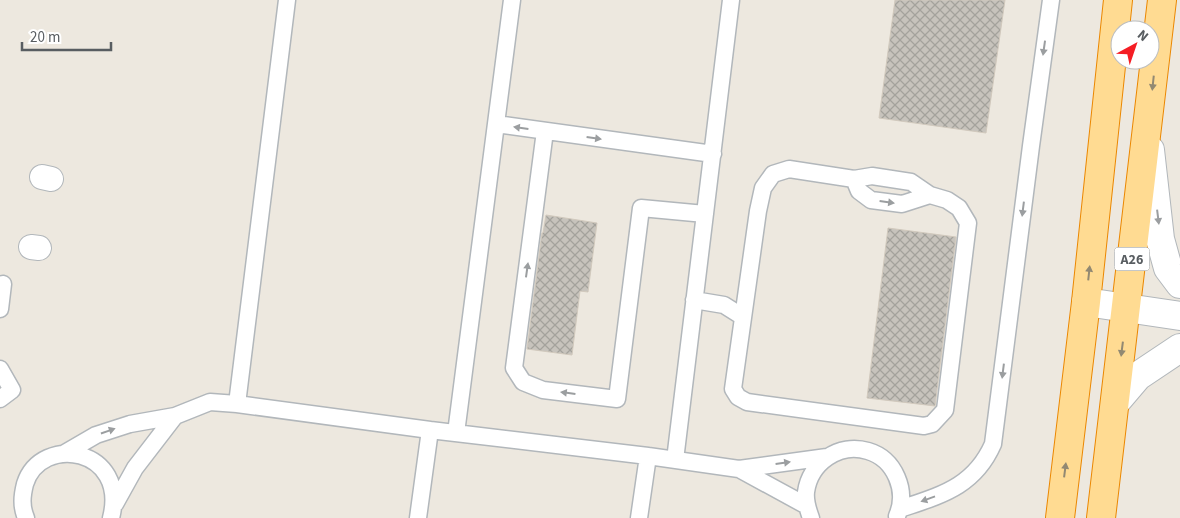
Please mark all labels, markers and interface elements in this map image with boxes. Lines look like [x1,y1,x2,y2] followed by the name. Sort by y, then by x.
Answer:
[22,20,111,52] scale bar
[1110,20,1160,70] north arrow
[1133,25,1153,46] text: N
[30,27,60,48] text: 20 m
[1040,41,1048,57] one-way arrow
[1149,75,1157,91] one-way arrow
[512,124,528,132] one-way arrow
[586,134,602,142] one-way arrow
[879,198,895,206] one-way arrow
[1019,202,1027,218] one-way arrow
[1154,209,1162,225] one-way arrow
[1114,248,1150,270] road number: A26
[523,262,531,278] one-way arrow
[1085,265,1093,281] one-way arrow
[1117,341,1125,357] one-way arrow
[999,363,1007,379] one-way arrow
[560,389,576,397] one-way arrow
[101,427,116,434] one-way arrow
[775,459,791,467] one-way arrow
[1061,461,1069,477] one-way arrow
[920,495,935,503] one-way arrow

